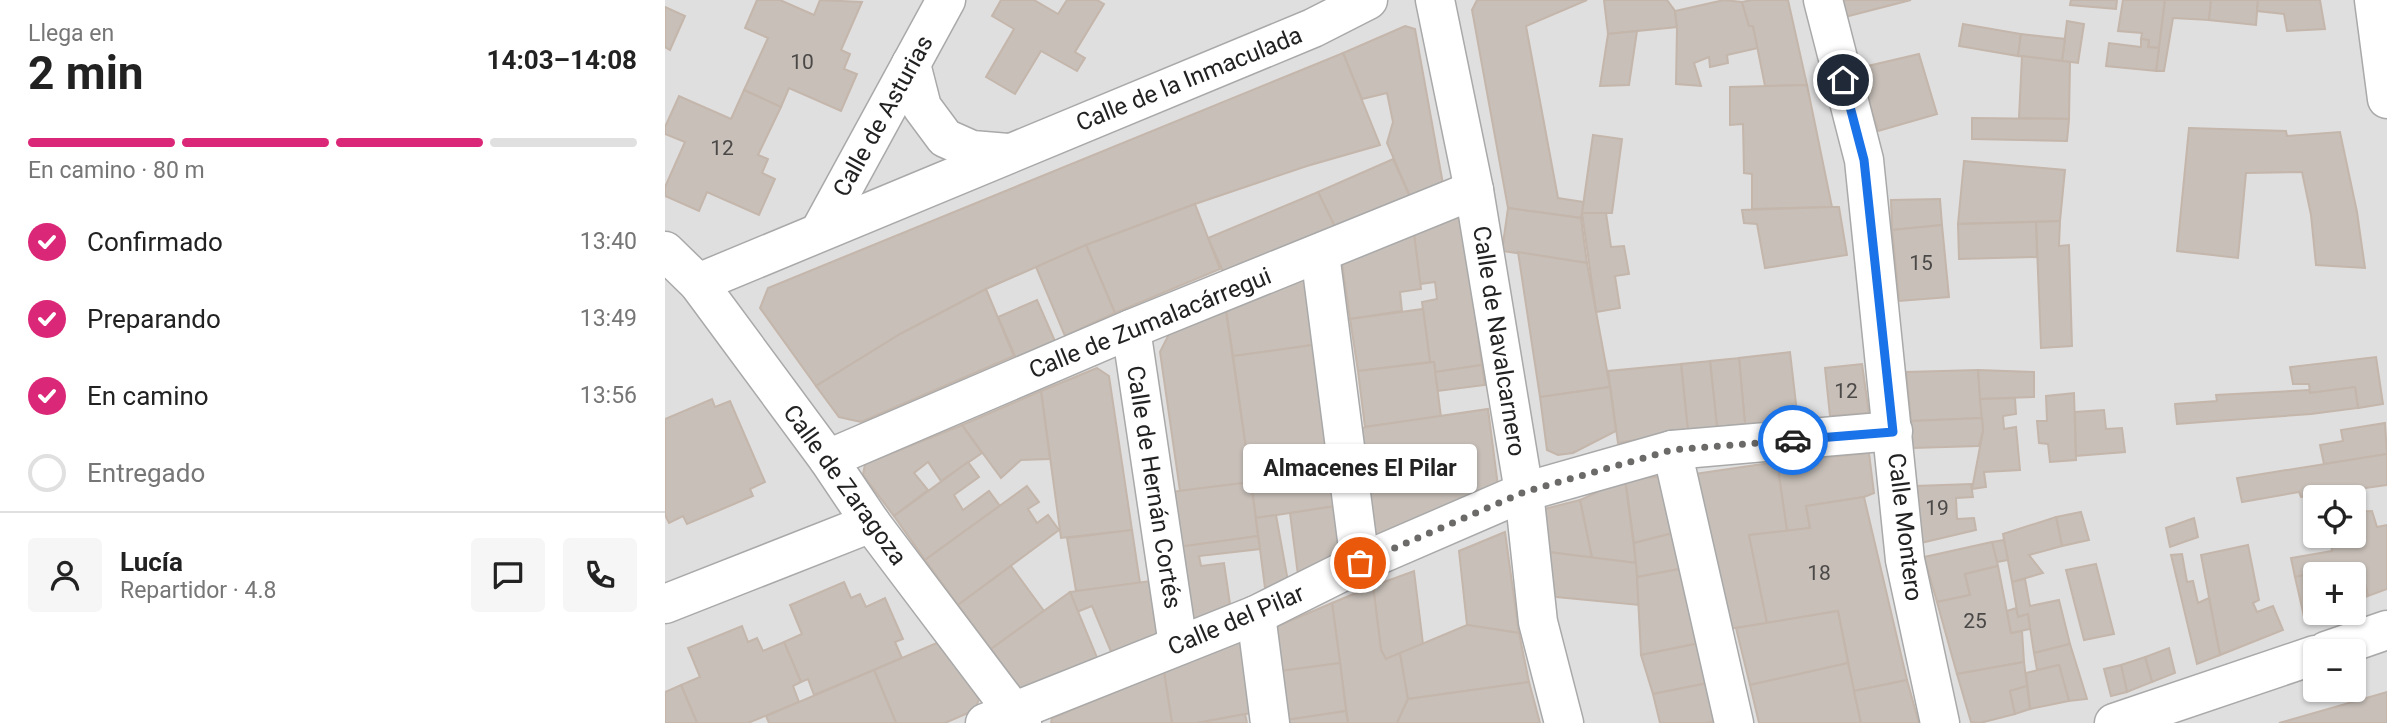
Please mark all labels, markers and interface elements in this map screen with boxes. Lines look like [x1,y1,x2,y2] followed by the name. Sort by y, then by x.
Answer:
[28,20,114,47] text: Llega en
[1072,21,1306,137] street label: Calle de la Inmaculada
[827,31,939,201] street label: Calle de Asturias
[487,45,637,75] text: 14:03–14:08
[28,46,144,100] text: 2 min
[790,50,814,74] house number: 10
[1813,50,1873,110] pin
[1824,61,1862,99] icon: home
[710,136,734,160] house number: 12
[28,157,205,184] text: En camino · 80 m
[28,223,66,261] icon: check
[1467,224,1531,458] street label: Calle de Navalcarnero
[87,227,223,257] text: Confirmado
[580,228,637,255] text: 13:40
[1909,251,1933,275] house number: 15
[1025,262,1275,384] street label: Calle de Zumalacárregui
[28,300,66,338] icon: check
[87,304,221,334] text: Preparando
[580,305,637,332] text: 13:49
[1121,363,1187,611] street label: Calle de Hernán Cortés
[28,377,66,415] icon: check
[1834,379,1858,403] house number: 12
[87,381,209,411] text: En camino
[580,382,637,409] text: 13:56
[777,399,913,571] street label: Calle de Zaragoza
[1758,405,1828,475] courier
[1774,421,1812,459] icon: car
[1243,444,1477,493] callout: Almacenes El Pilar
[1882,451,1928,603] street label: Calle Montero
[1263,455,1457,482] text: Almacenes El Pilar
[87,458,205,488] text: Entregado
[2303,485,2366,702] map controls
[2303,485,2366,548] button: locate
[1925,496,1949,520] house number: 19
[1330,533,1390,593] pin
[28,538,102,612] button: person
[471,538,545,612] button: chat
[563,538,637,612] button: phone
[1341,544,1379,582] icon: bag
[120,547,183,577] text: Lucía
[1807,561,1831,585] house number: 18
[2303,562,2366,625] button: +
[120,577,277,604] text: Repartidor · 4.8
[1164,579,1308,661] street label: Calle del Pilar
[1963,609,1987,633] house number: 25
[2303,639,2366,702] button: −

